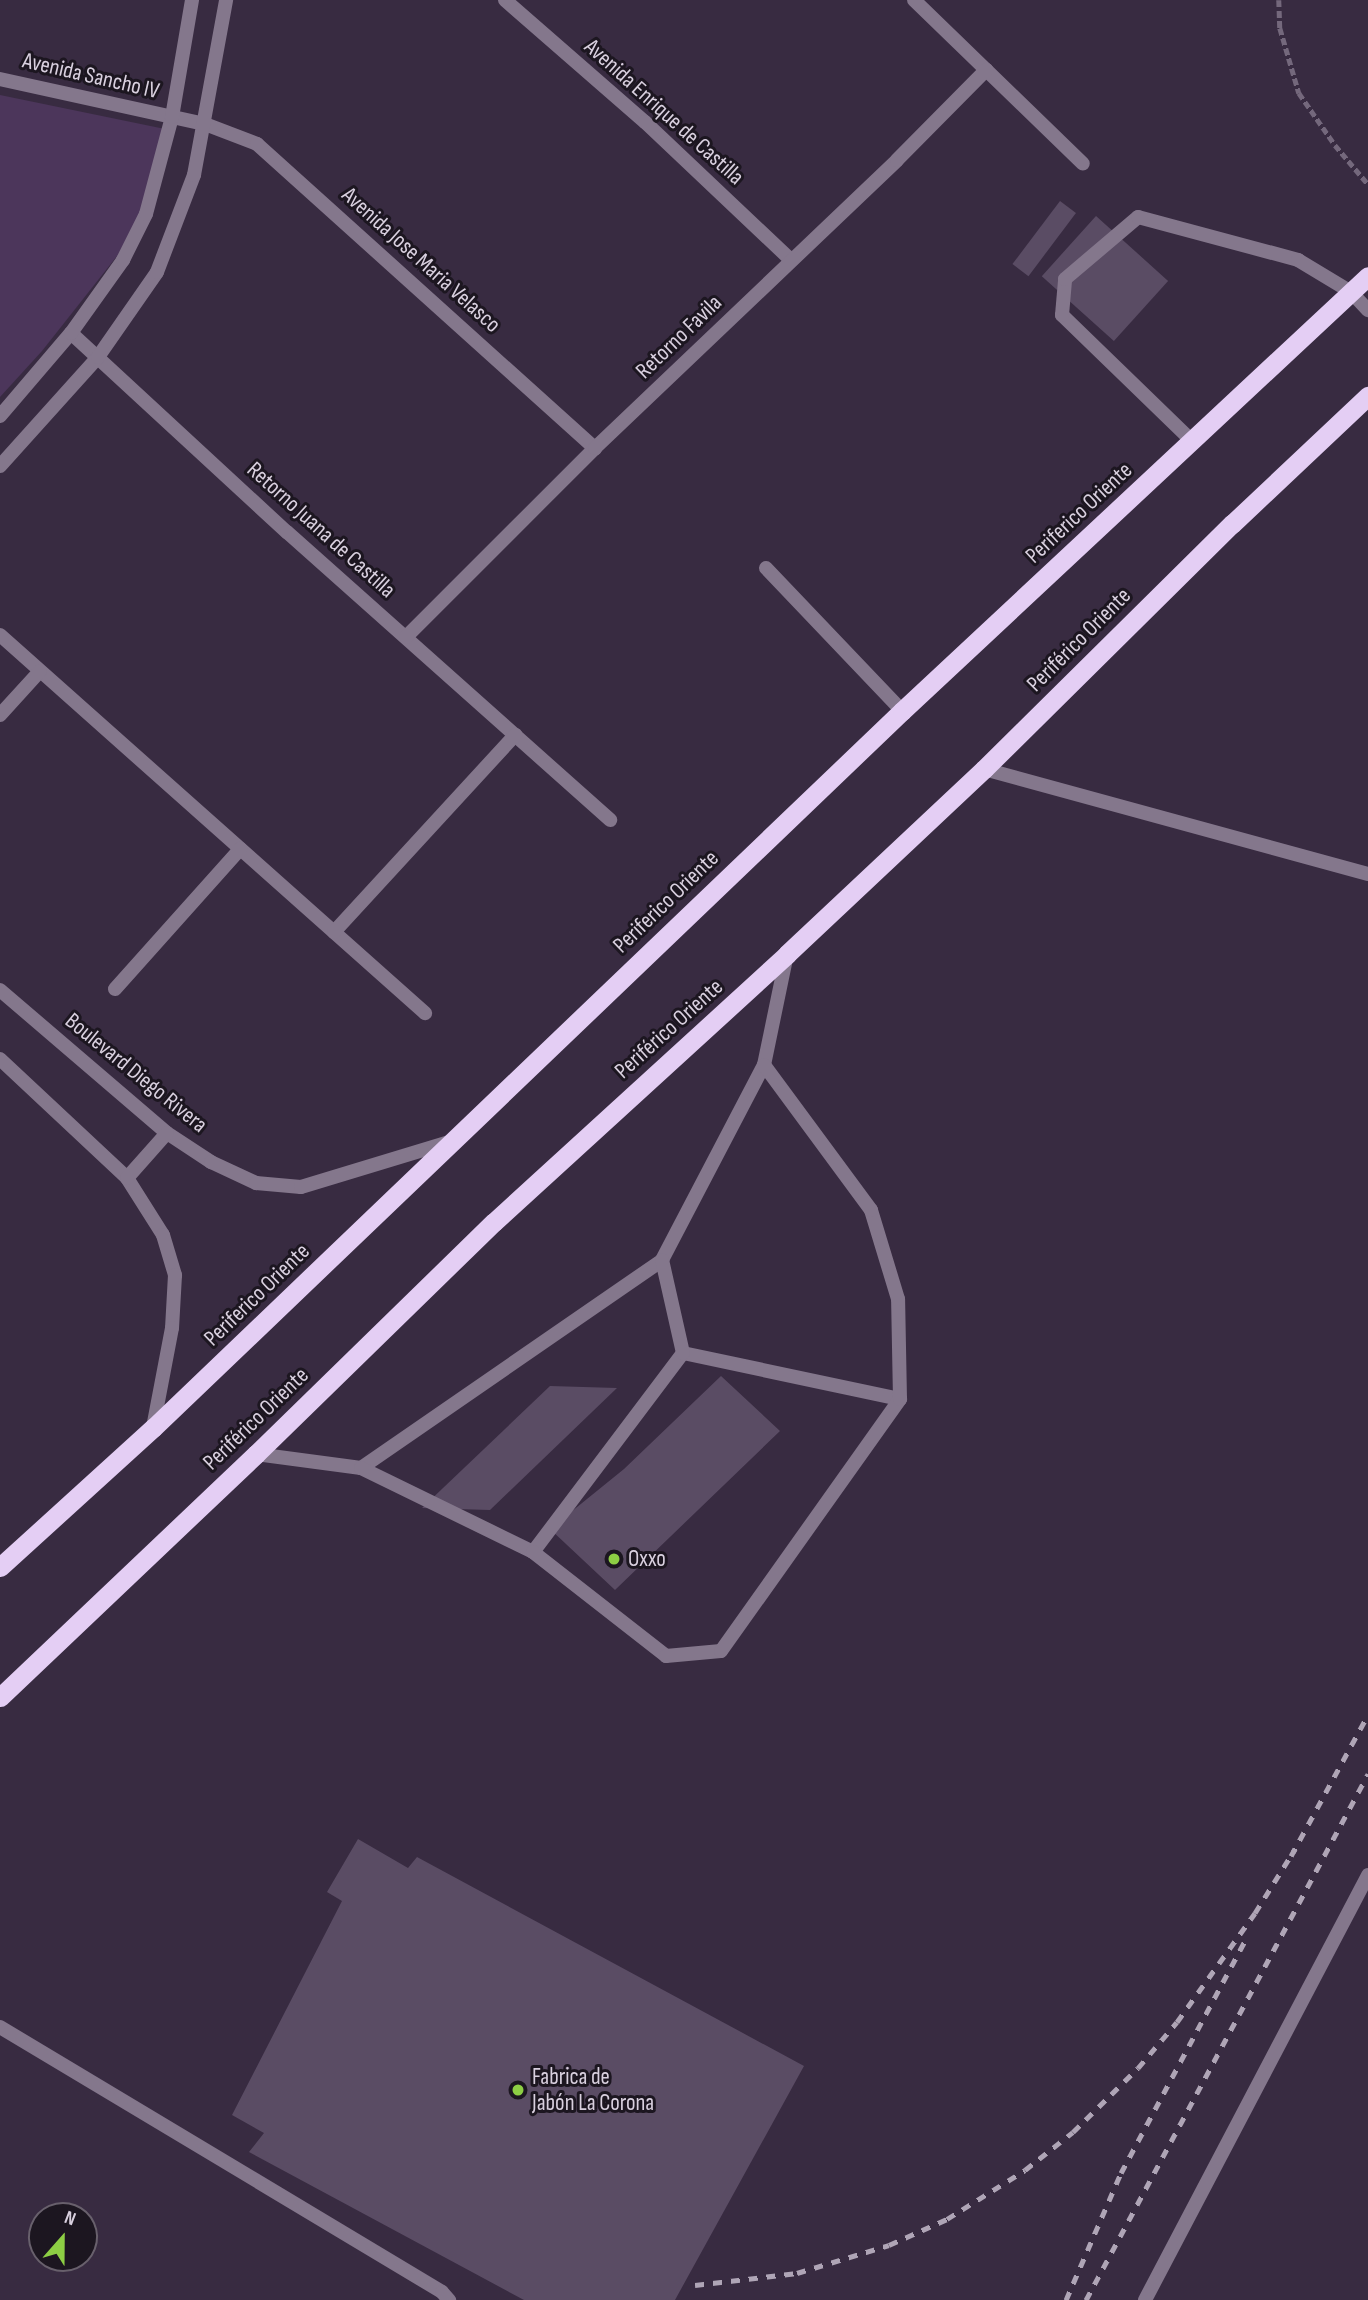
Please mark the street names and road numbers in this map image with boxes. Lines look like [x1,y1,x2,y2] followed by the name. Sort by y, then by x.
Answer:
[579,33,749,191] street label: Avenida Enrique de Castilla
[20,47,162,105] street label: Avenida Sancho IV
[336,181,506,339] street label: Avenida Jose Maria Velasco
[630,289,728,385] street label: Retorno Favila
[241,456,401,604] street label: Retorno Juana de Castilla
[1020,457,1138,569] street label: Periferico Oriente
[1021,582,1137,698] street label: Periférico Oriente
[608,845,724,959] street label: Periferico Oriente
[609,973,729,1085] street label: Periférico Oriente
[59,1007,213,1139] street label: Boulevard Diego Rivera
[199,1238,315,1352] street label: Periferico Oriente
[198,1362,314,1476] street label: Periférico Oriente

